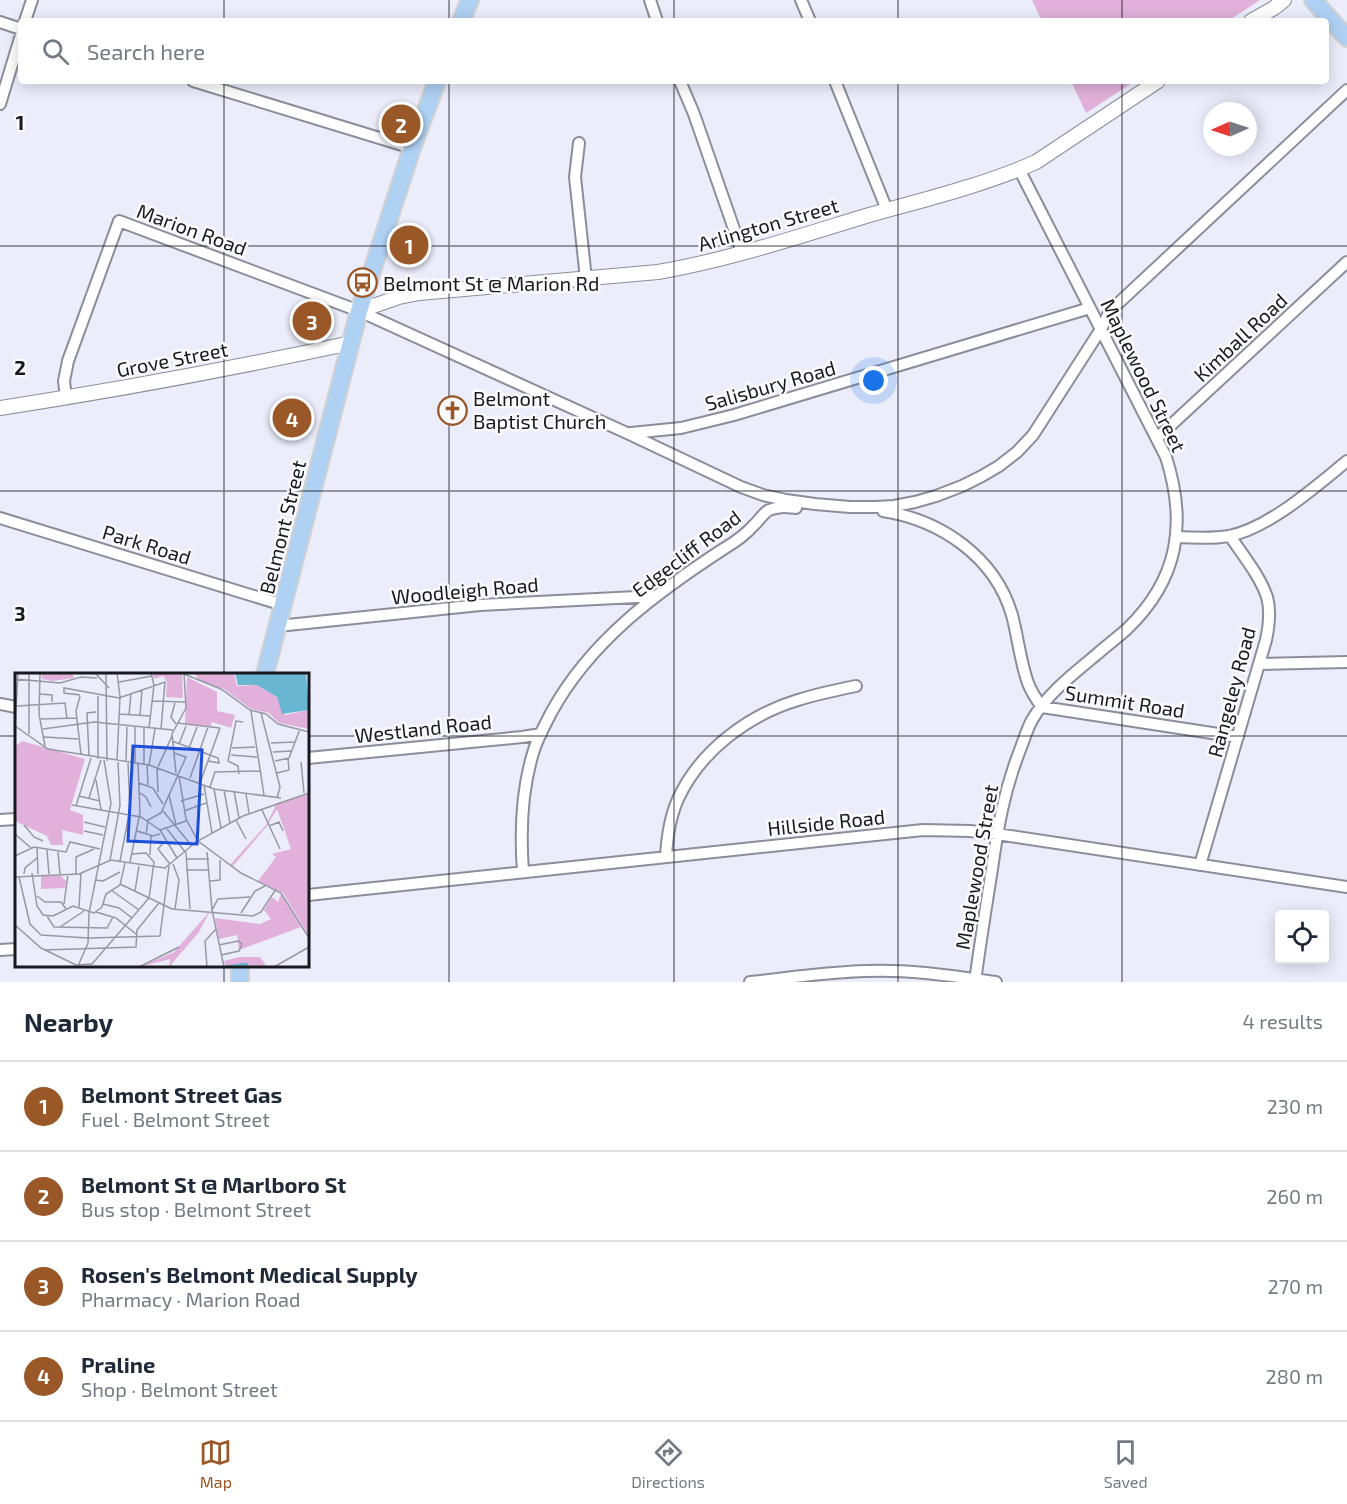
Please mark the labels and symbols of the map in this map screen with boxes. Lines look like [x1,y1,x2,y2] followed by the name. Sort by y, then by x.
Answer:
[382,102,420,146] pin: 2
[1203,102,1257,156] north arrow
[16,110,24,134] text: 1
[695,192,841,255] street label: Arlington Street
[134,198,250,260] street label: Marion Road
[390,222,428,268] pin: 1
[346,267,378,299] bus stop icon: Belmont St @ Marion Rd
[383,271,599,295] place label: Belmont St @ Marion Rd
[1188,288,1292,386] street label: Kimball Road
[1097,294,1192,456] street label: Maplewood Street
[292,298,332,344] pin: 3
[114,336,230,382] street label: Grove Street
[14,355,26,379] text: 2
[702,355,838,415] street label: Salisbury Road
[859,366,888,395] your location
[473,386,606,433] place label: Belmont Baptist Church
[436,394,468,426] church icon: Belmont Baptist Church
[272,396,312,440] pin: 4
[254,457,310,596] street label: Belmont Street
[627,504,745,602] street label: Edgecliff Road
[100,519,194,569] street label: Park Road
[390,572,540,608] street label: Woodleigh Road
[14,601,26,625] text: 3
[1202,624,1260,760] street label: Rangeley Road
[15,673,309,967] inset map
[1063,680,1187,722] street label: Summit Road
[353,709,493,747] street label: Westland Road
[950,782,1002,952] street label: Maplewood Street
[766,804,886,840] street label: Hillside Road

